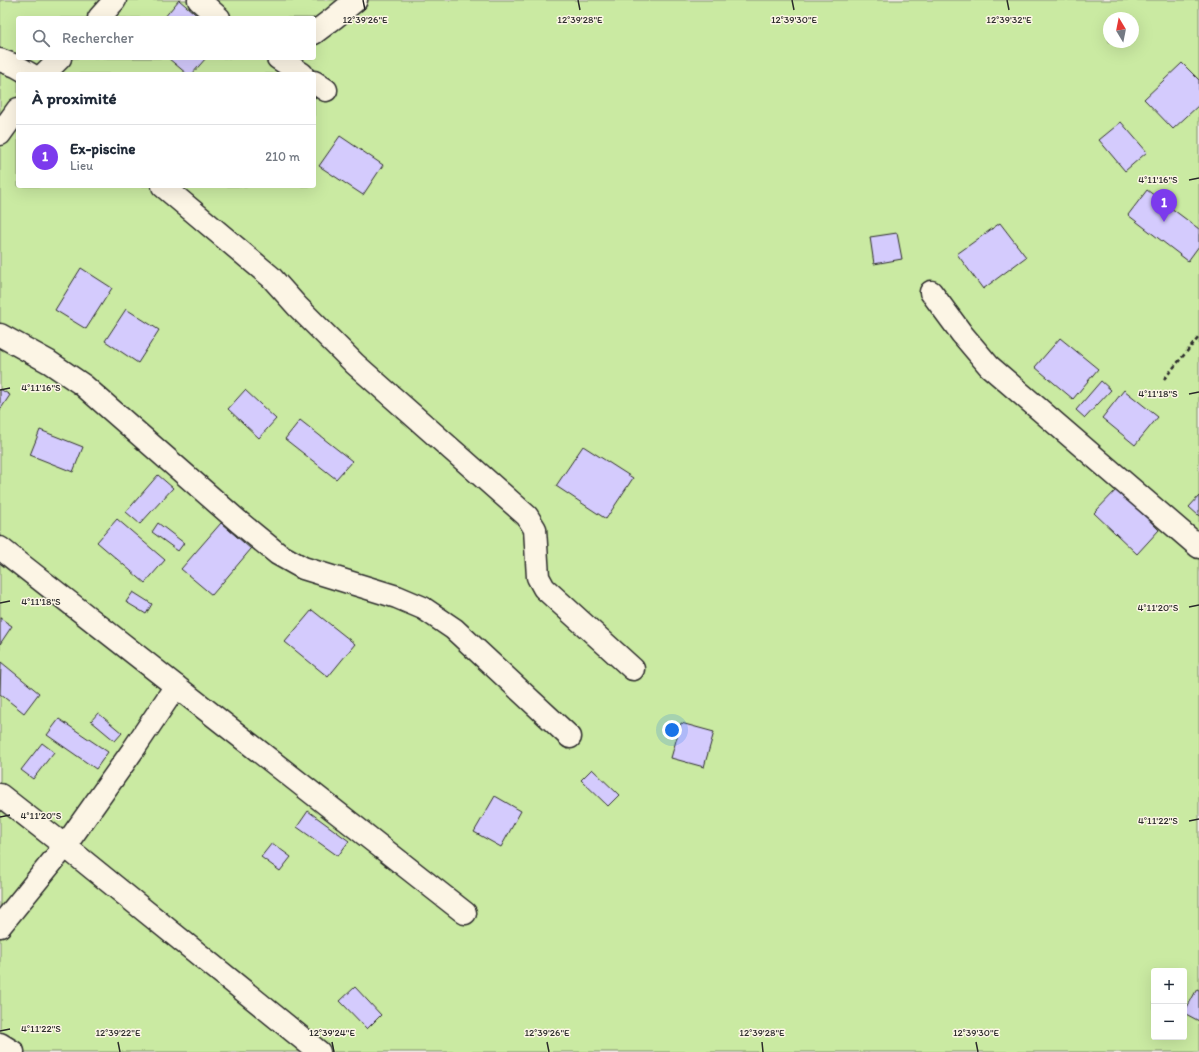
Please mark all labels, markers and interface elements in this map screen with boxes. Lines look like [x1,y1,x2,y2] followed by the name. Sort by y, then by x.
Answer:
[1103,12,1139,48] north arrow
[342,13,388,26] text: 12°39'26"E
[557,13,603,26] text: 12°39'28"E
[771,13,818,26] text: 12°39'30"E
[986,13,1032,26] text: 12°39'32"E
[16,16,316,60] search box
[30,27,52,49] icon: search
[62,29,134,47] text: Rechercher
[32,88,117,108] text: À proximité
[70,140,136,158] text: Ex-piscine
[42,149,48,164] text: 1
[265,149,300,164] text: 210 m
[70,158,93,173] text: Lieu
[1138,173,1178,186] text: 4°11'16"S
[1151,189,1177,222] pin: 1
[21,381,61,394] text: 4°11'16"S
[1138,387,1178,400] text: 4°11'18"S
[21,595,61,608] text: 4°11'18"S
[1138,601,1179,614] text: 4°11'20"S
[662,720,682,740] your location
[21,809,62,822] text: 4°11'20"S
[1138,814,1178,827] text: 4°11'22"S
[1151,968,1187,1040] map controls
[1151,968,1187,1004] button: +
[1151,1004,1187,1040] button: −
[21,1022,61,1035] text: 4°11'22"S
[95,1026,141,1039] text: 12°39'22"E
[309,1026,355,1039] text: 12°39'24"E
[524,1026,570,1039] text: 12°39'26"E
[739,1026,785,1039] text: 12°39'28"E
[953,1026,1000,1039] text: 12°39'30"E

